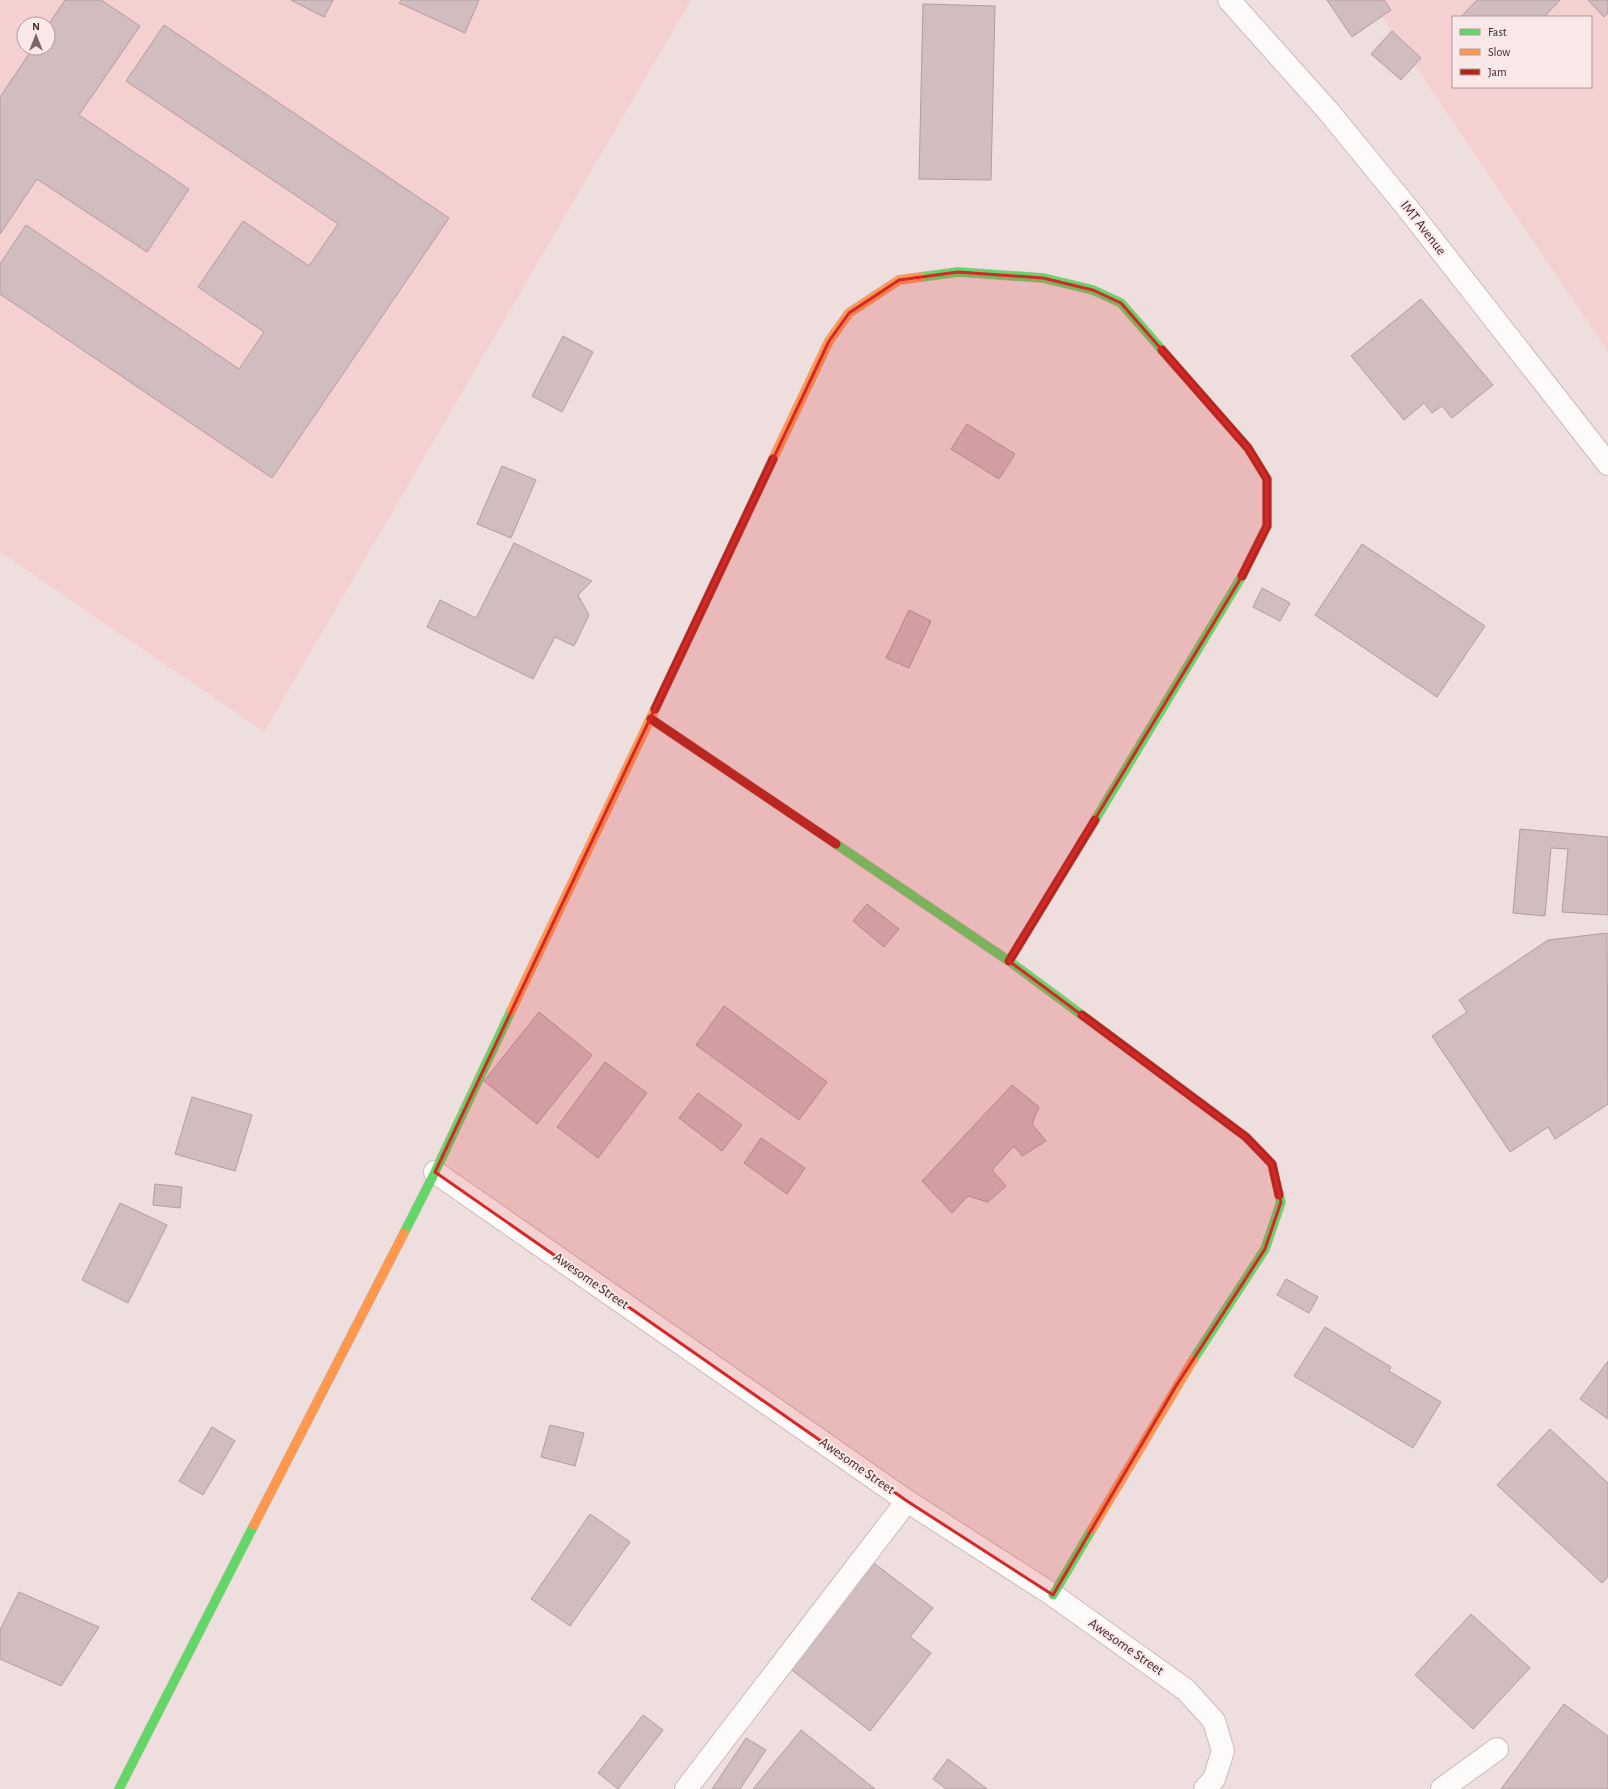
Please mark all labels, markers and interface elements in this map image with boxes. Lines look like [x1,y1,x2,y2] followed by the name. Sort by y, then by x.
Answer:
[16,16,56,56] north arrow
[1452,16,1592,88] legend
[32,21,40,32] text: N
[1488,26,1507,38] text: Fast
[1488,46,1510,58] text: Slow
[1488,66,1507,78] text: Jam
[1398,198,1448,258] street label: IMT Avenue
[551,1250,632,1312] street label: Awesome Street
[817,1435,898,1497] street label: Awesome Street
[1086,1616,1167,1678] street label: Awesome Street

